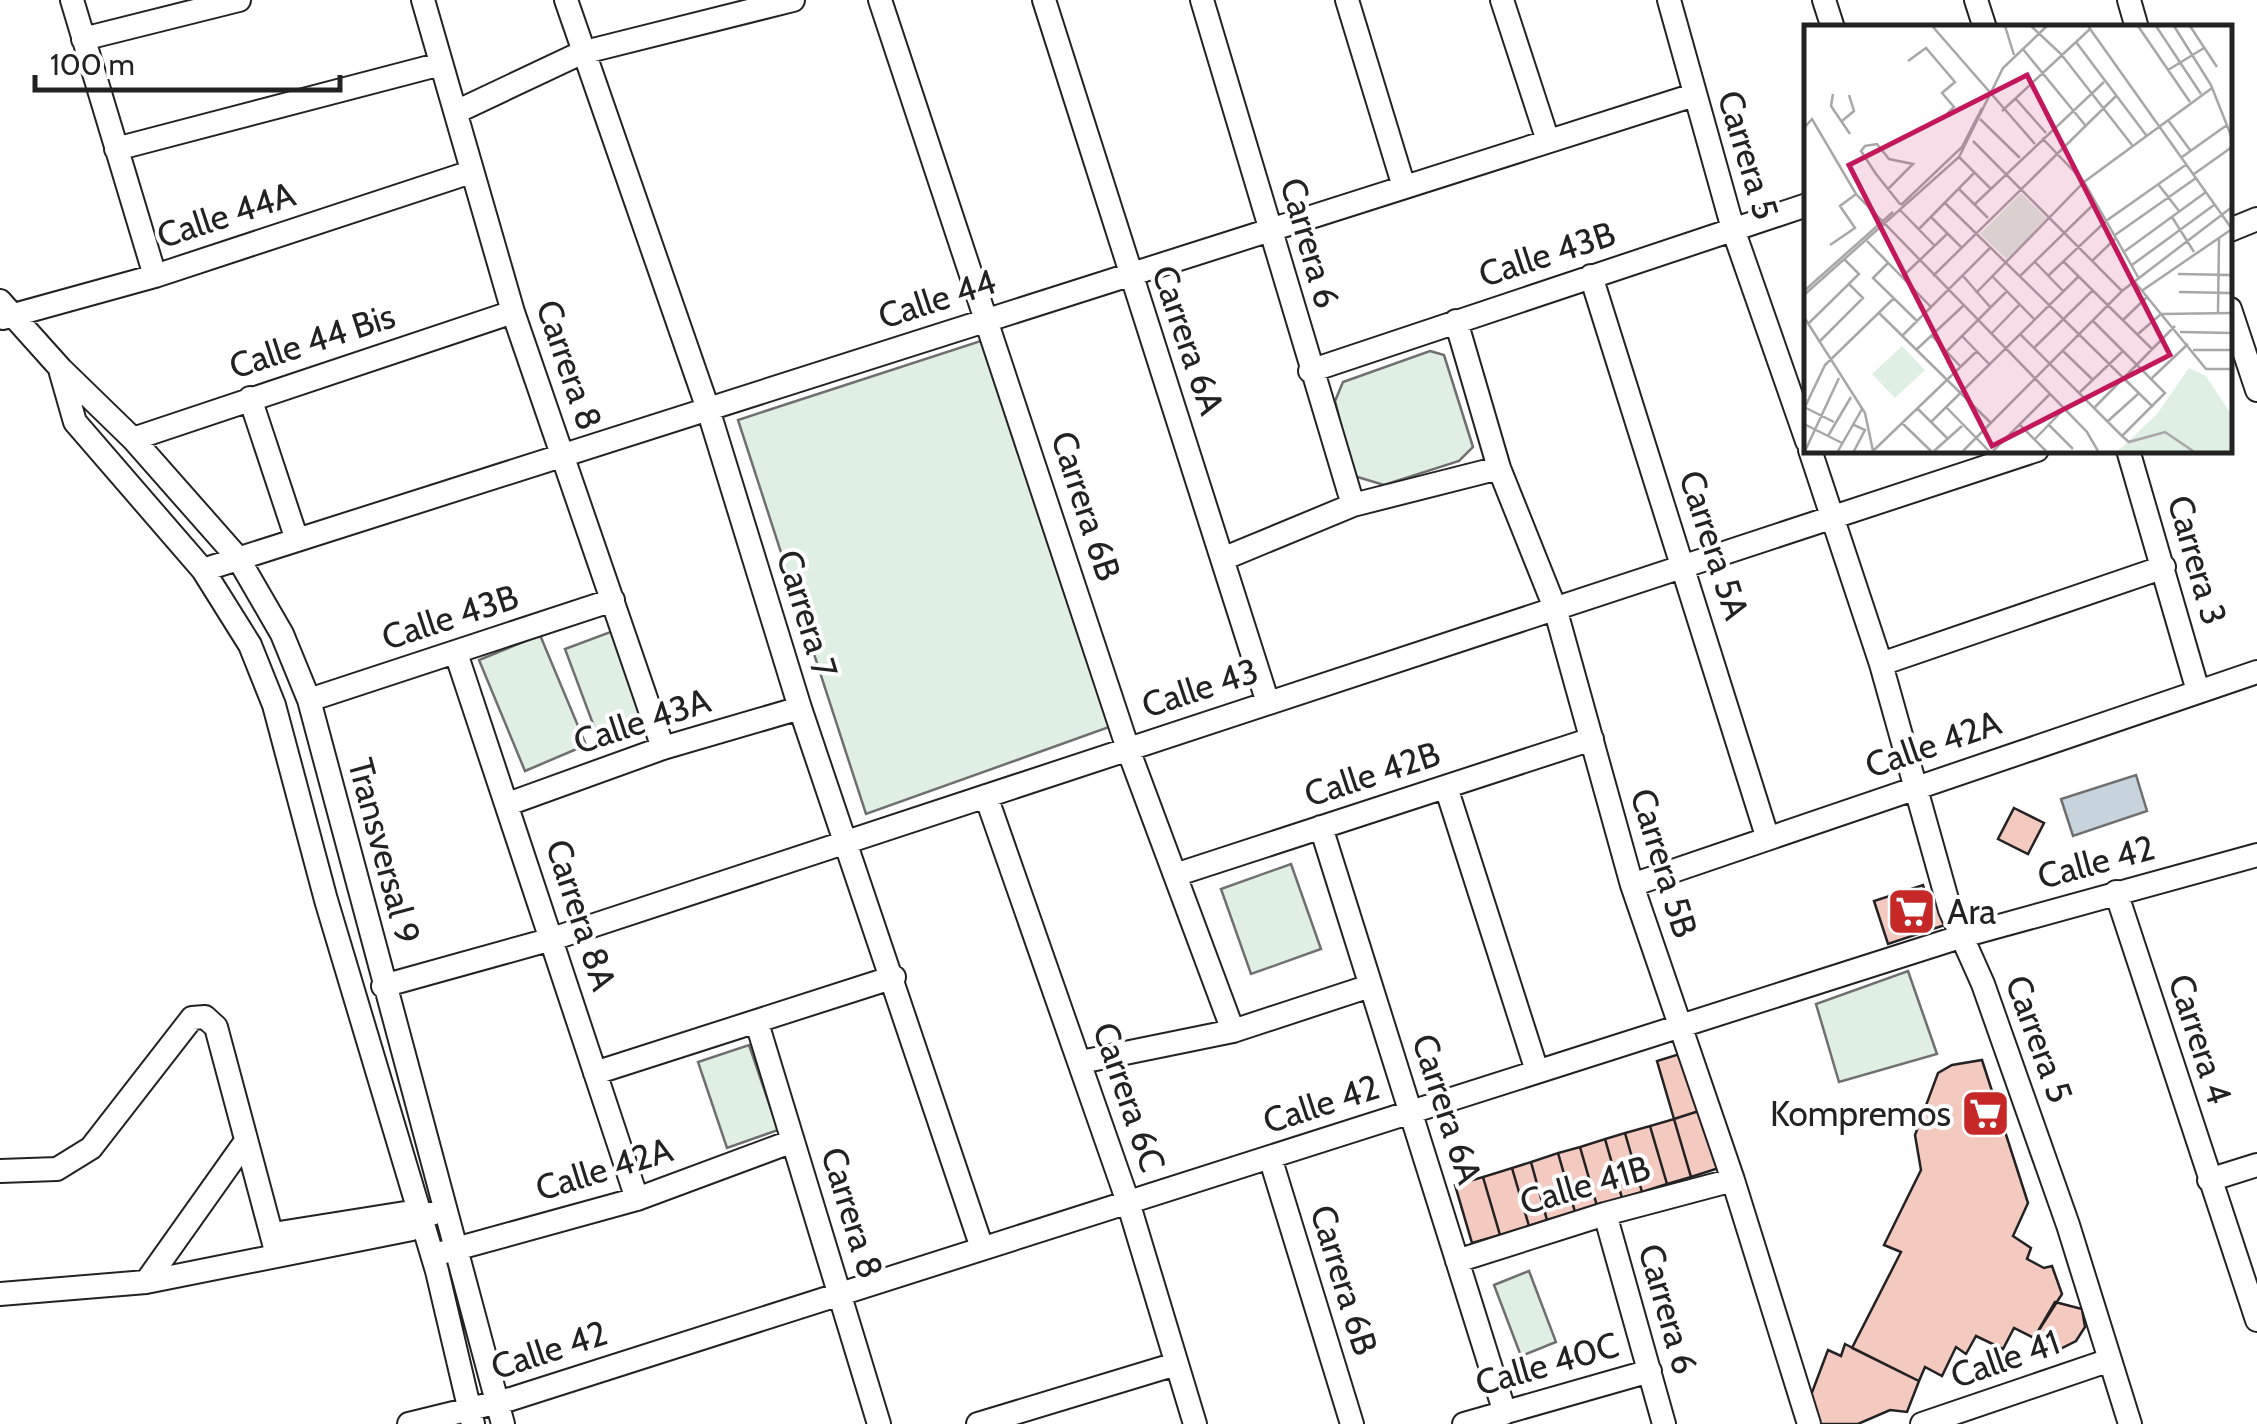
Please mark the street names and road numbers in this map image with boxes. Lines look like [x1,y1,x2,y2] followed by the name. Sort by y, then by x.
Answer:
[1709,85,1788,224] street label: Carrera 5
[151,172,301,257] street label: Calle 44A
[1271,173,1350,313] street label: Carrera 6
[1473,211,1620,296] street label: Calle 43B
[873,259,1001,338] street label: Calle 44
[1143,260,1234,420] street label: Carrera 6A
[224,294,400,387] street label: Calle 44 Bis
[527,294,612,435] street label: Carrera 8
[1042,426,1131,586] street label: Carrera 6B
[1670,465,1759,625] street label: Carrera 5A
[2159,490,2236,629] street label: Carrera 3
[768,545,847,683] street label: Carrera 7
[376,574,523,659] street label: Calle 43B
[1136,649,1263,726] street label: Calle 43
[568,678,716,763] street label: Calle 43A
[1859,700,2007,787] street label: Calle 42A
[1299,731,1445,816] street label: Calle 42B
[339,753,430,948] street label: Transversal 9
[1622,783,1707,942] street label: Carrera 5B
[2033,825,2159,898] street label: Calle 42
[537,834,626,996] street label: Carrera 8A
[1997,969,2082,1108] street label: Carrera 5
[2159,969,2242,1109] street label: Carrera 4
[1084,1017,1175,1177] street label: Carrera 6C
[1403,1029,1492,1190] street label: Carrera 6A
[1258,1065,1384,1142] street label: Calle 42
[530,1127,678,1210] street label: Calle 42A
[812,1142,893,1284] street label: Carrera 8
[1515,1146,1655,1224] street label: Calle 41B
[1301,1200,1388,1360] street label: Carrera 6B
[1629,1239,1708,1379] street label: Carrera 6
[486,1311,612,1388] street label: Calle 42
[1945,1320,2065,1397] street label: Calle 41
[1470,1323,1623,1404] street label: Calle 40C

